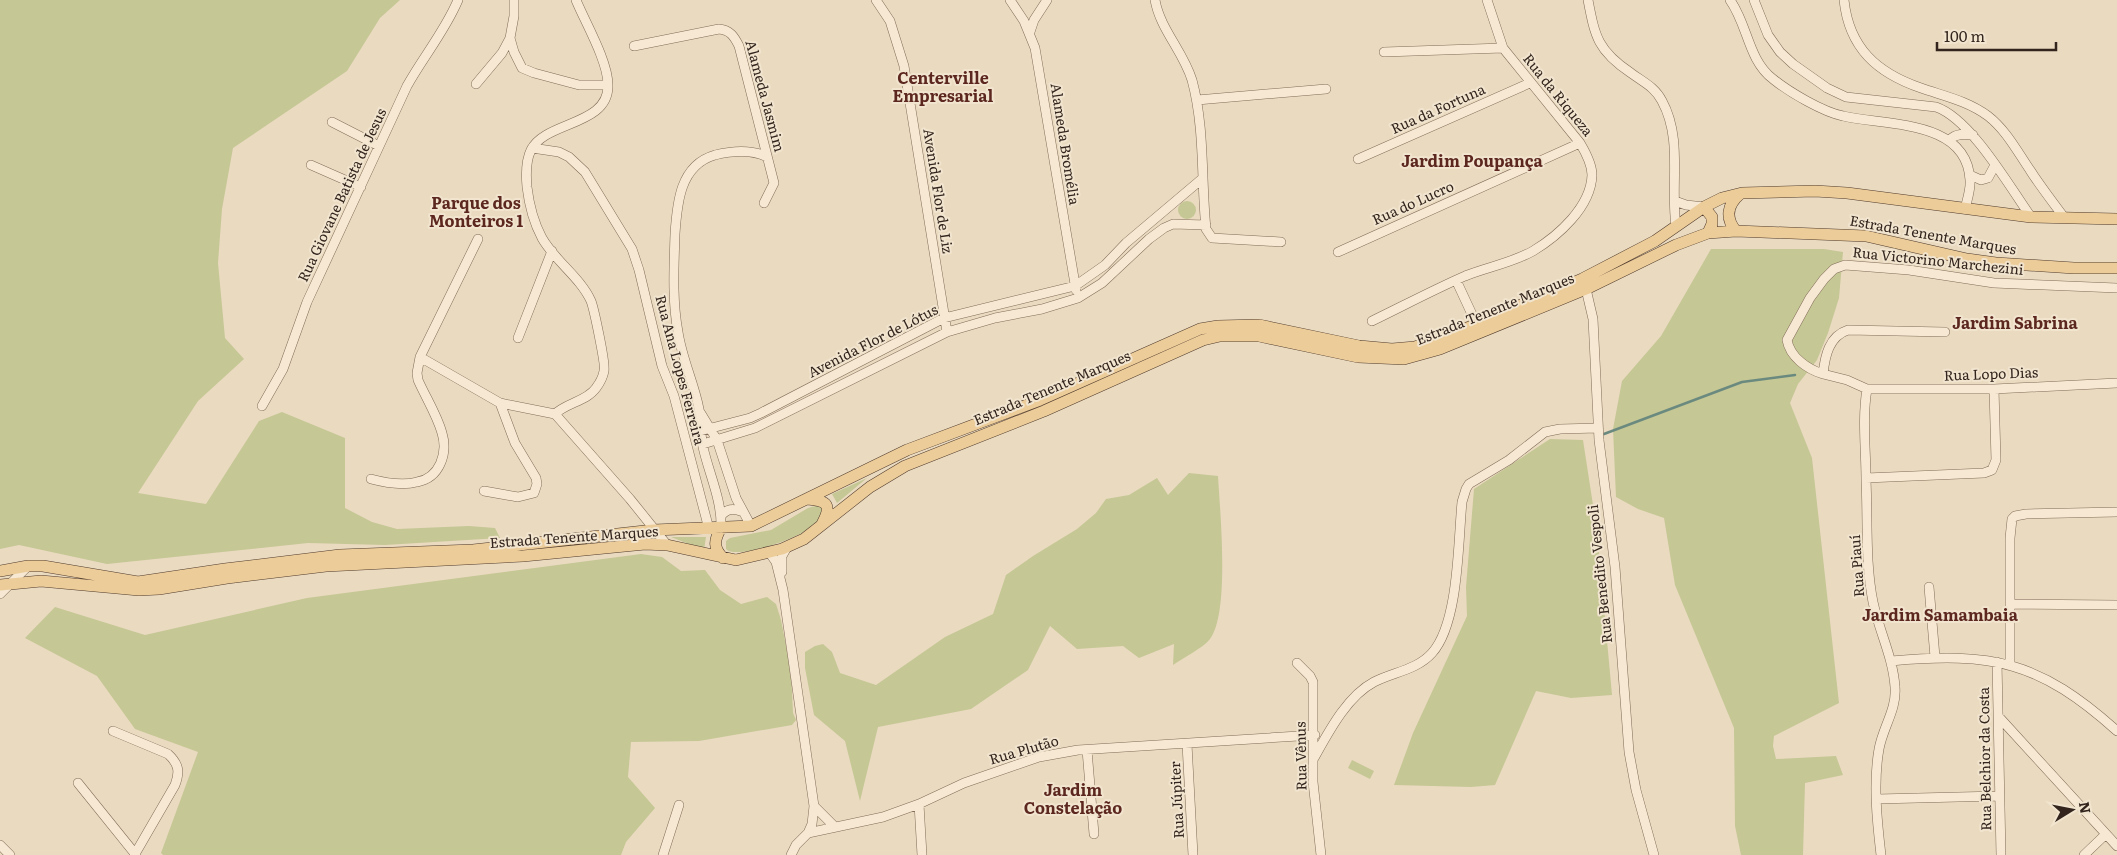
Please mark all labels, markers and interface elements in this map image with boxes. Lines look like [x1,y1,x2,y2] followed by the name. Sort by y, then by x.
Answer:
[1937,20,2056,52] scale bar
[1944,24,1985,47] text: 100 m
[741,38,791,154] street label: Alameda Jasmim
[1519,49,1599,140] street label: Rua da Riqueza
[893,65,994,107] district label: Centerville Empresarial
[1387,78,1488,138] street label: Rua da Fortuna
[1046,81,1086,207] street label: Alameda Bromélia
[292,104,390,285] street label: Rua Giovane Batista de Jesus
[919,127,959,255] street label: Avenida Flor de Liz
[1401,148,1543,172] district label: Jardim Poupança
[1369,175,1457,229] street label: Rua do Lucro
[429,190,523,232] district label: Parque dos Monteiros 1
[1848,209,2018,259] street label: Estrada Tenente Marques
[1852,241,2025,279] street label: Rua Victorino Marchezini
[1413,267,1577,349] street label: Estrada Tenente Marques
[651,293,711,447] street label: Rua Ana Lopes Ferreira
[804,299,941,382] street label: Avenida Flor de Lótus
[1952,310,2078,334] district label: Jardim Sabrina
[970,345,1133,429] street label: Estrada Tenente Marques
[1943,361,2039,385] street label: Rua Lopo Dias
[1582,503,1616,644] street label: Rua Benedito Vespoli
[489,520,659,552] street label: Estrada Tenente Marques
[1844,534,1868,598] street label: Rua Piauí
[1862,602,2019,626] district label: Jardim Samambaia
[1973,686,1995,831] street label: Rua Belchior da Costa
[1289,721,1311,791] street label: Rua Vênus
[987,730,1061,768] street label: Rua Plutão
[1164,761,1188,839] street label: Rua Júpiter
[1024,777,1122,819] district label: Jardim Constelação
[2047,785,2097,835] north arrow
[2075,800,2097,815] text: N

